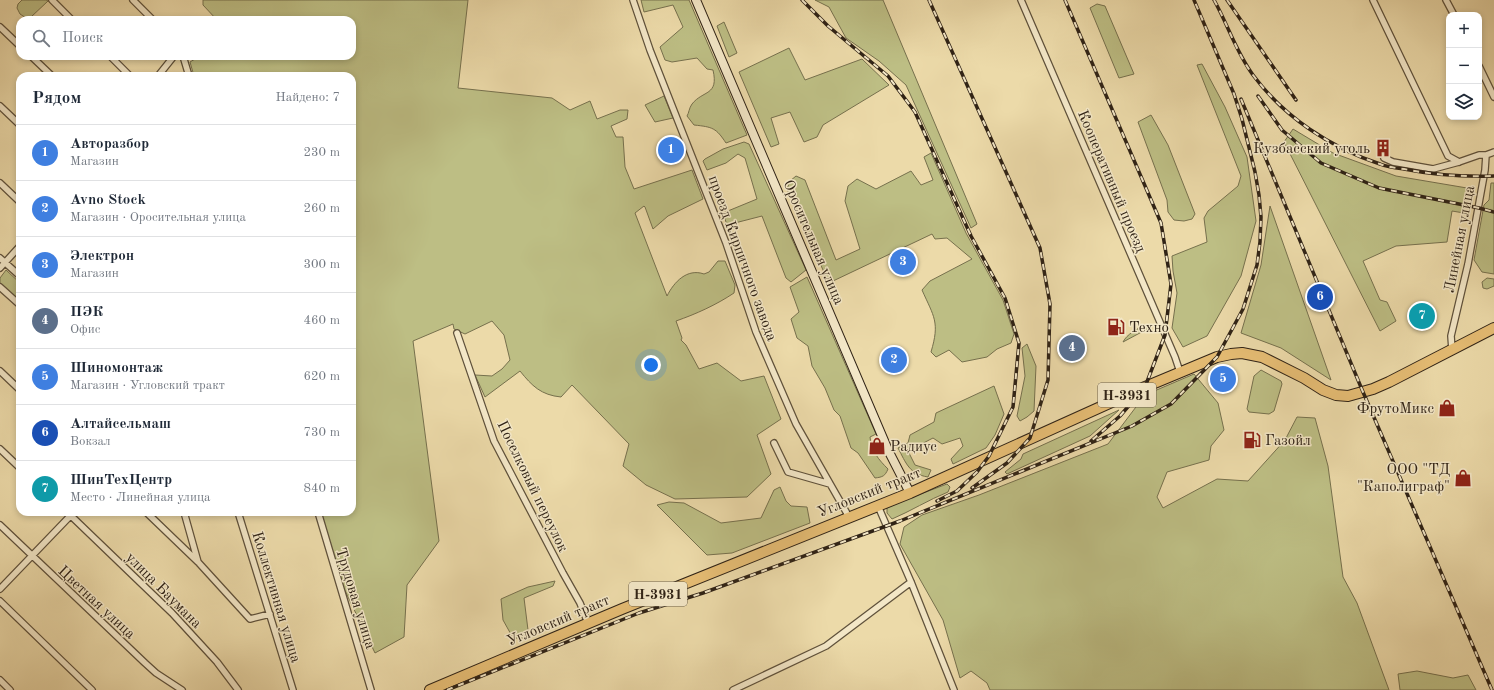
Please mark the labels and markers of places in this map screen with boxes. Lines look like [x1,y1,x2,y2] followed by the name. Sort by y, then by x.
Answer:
[658,135,684,165] pin: 1
[1373,138,1393,158] building icon: Кузбасский уголь
[1253,142,1370,157] place label: Кузбасский уголь
[890,247,916,277] pin: 3
[1307,282,1333,312] pin: 6
[1409,301,1435,331] pin: 7
[1106,317,1126,337] fuel station icon: Техно
[1129,321,1169,336] place label: Техно
[1059,333,1085,363] pin: 4
[881,345,907,375] pin: 2
[1210,364,1236,394] pin: 5
[1437,398,1457,418] shop icon: ФрутоМикс
[1357,402,1434,417] place label: ФрутоМикс
[1242,430,1262,450] fuel station icon: Газойл
[1265,434,1311,449] place label: Газойл
[867,436,887,456] shop icon: Радиус
[890,440,937,455] place label: Радиус
[1357,463,1450,495] place label: ООО "ТД "Каполиграф"
[1453,468,1473,488] shop icon: ООО "ТД "Каполиграф"

